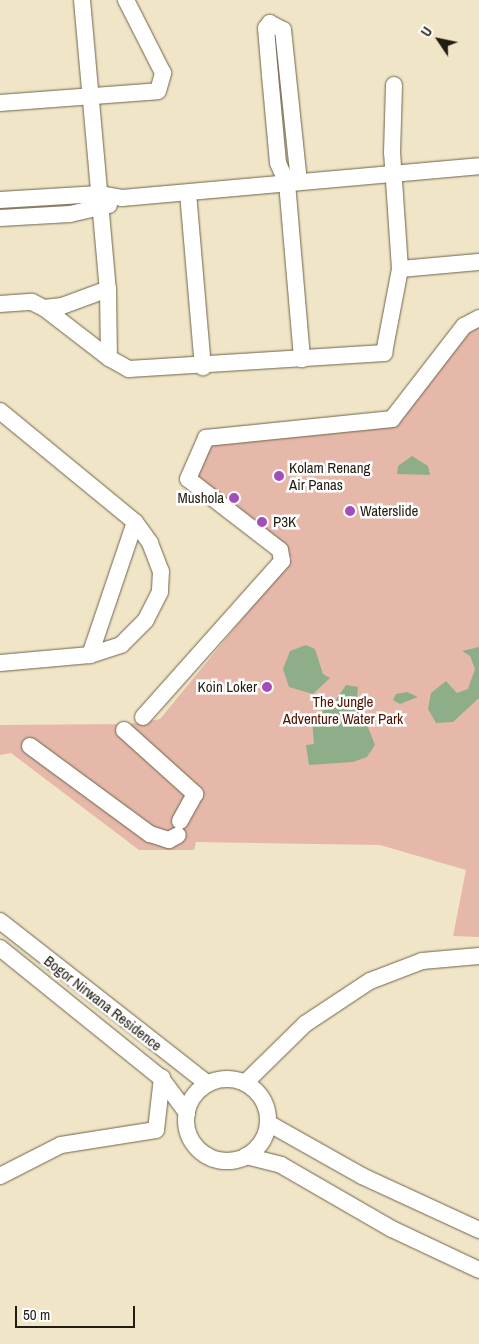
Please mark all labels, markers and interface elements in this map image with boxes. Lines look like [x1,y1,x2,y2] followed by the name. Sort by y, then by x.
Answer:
[414,15,464,65] north arrow
[417,23,436,40] text: U
[289,458,370,493] place label: Kolam Renang Air Panas
[273,470,285,482] marker: Kolam Renang Air Panas
[178,489,224,507] place label: Mushola
[228,492,240,504] marker: Mushola
[360,502,418,520] place label: Waterslide
[344,505,356,517] marker: Waterslide
[273,513,296,531] place label: P3K
[255,515,269,529] marker: P3K
[198,678,257,696] place label: Koin Loker
[261,681,273,693] marker: Koin Loker
[283,692,403,727] park label: The Jungle Adventure Water Park
[41,952,165,1054] street label: Bogor Nirwana Residence
[18,1296,138,1328] scale bar
[23,1304,50,1325] text: 50 m

